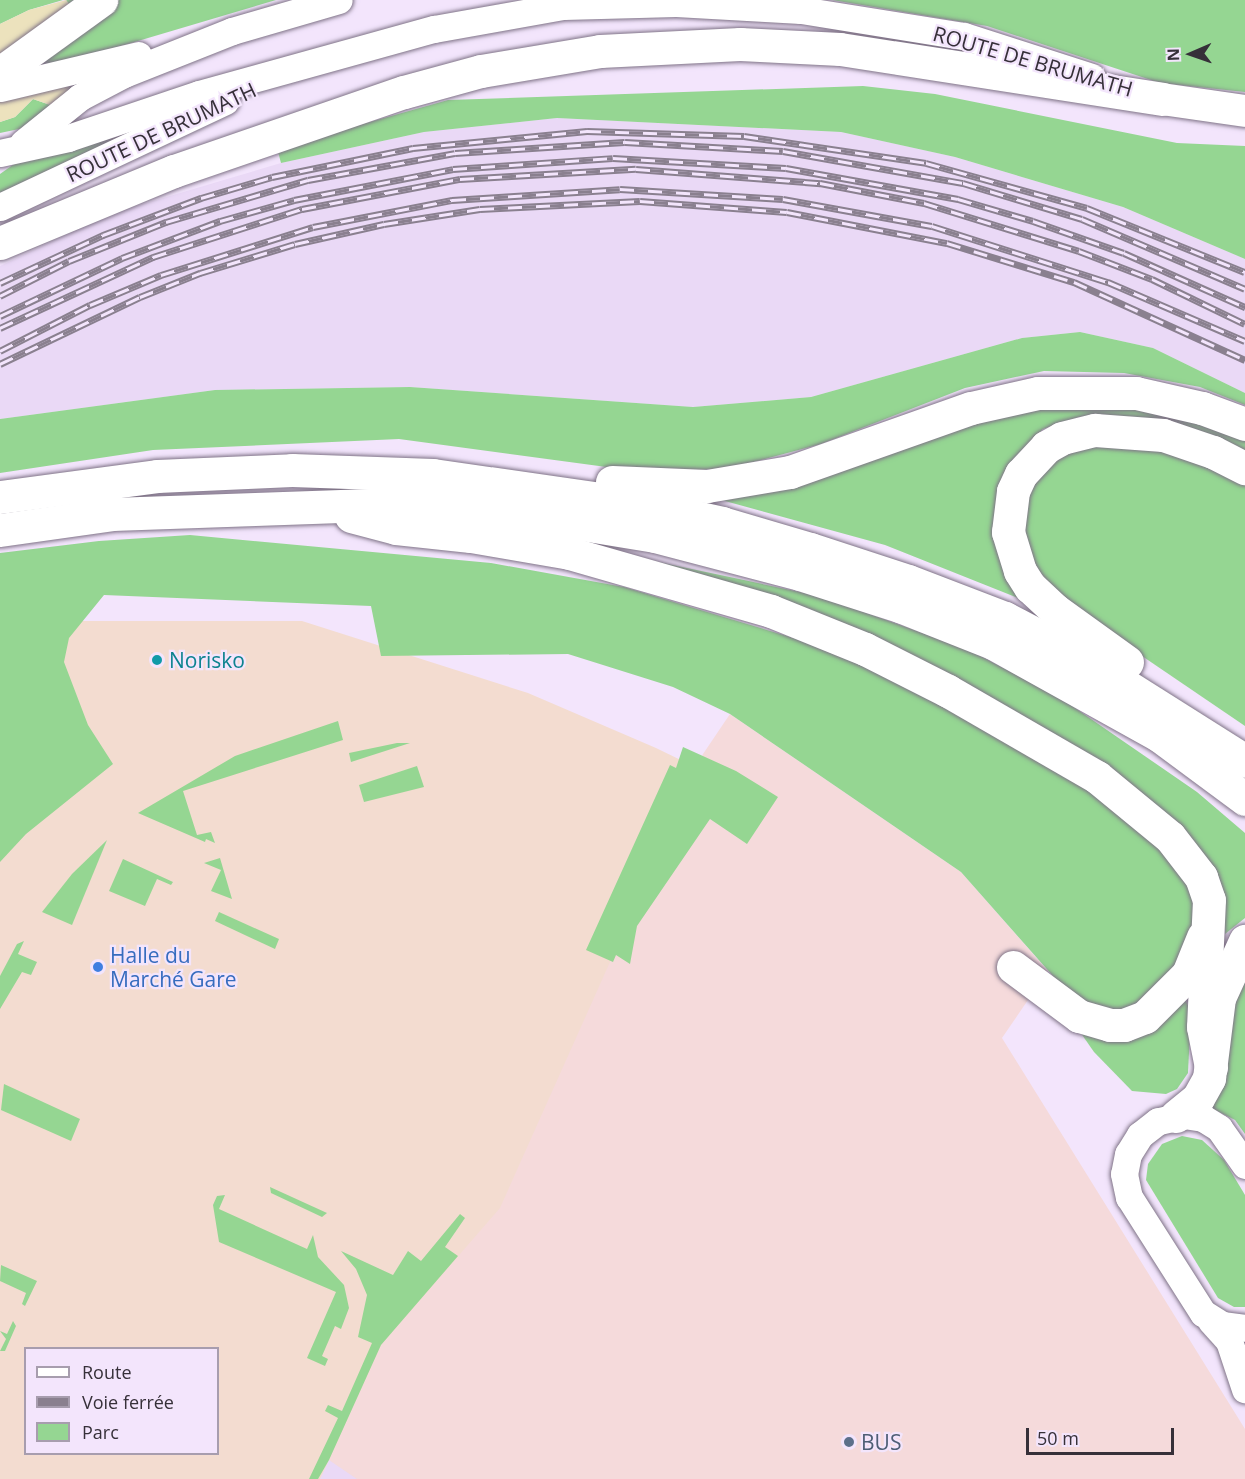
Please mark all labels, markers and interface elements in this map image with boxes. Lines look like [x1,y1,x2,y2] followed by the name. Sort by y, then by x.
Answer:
[930,20,1136,102] street label: ROUTE DE BRUMATH
[1161,24,1221,84] north arrow
[1162,48,1184,62] text: N
[62,77,260,187] street label: ROUTE DE BRUMATH
[169,647,245,673] place label: Norisko
[150,653,164,667] marker: Norisko
[110,942,237,992] place label: Halle du Marché Gare
[91,960,105,974] marker: Halle du Marché Gare
[24,1347,219,1455] legend
[82,1360,132,1384] text: Route
[82,1390,174,1414] text: Voie ferrée
[1029,1416,1178,1454] scale bar
[82,1420,119,1444] text: Parc
[1037,1426,1079,1450] text: 50 m
[861,1429,901,1455] place label: BUS
[842,1435,856,1449] marker: BUS

